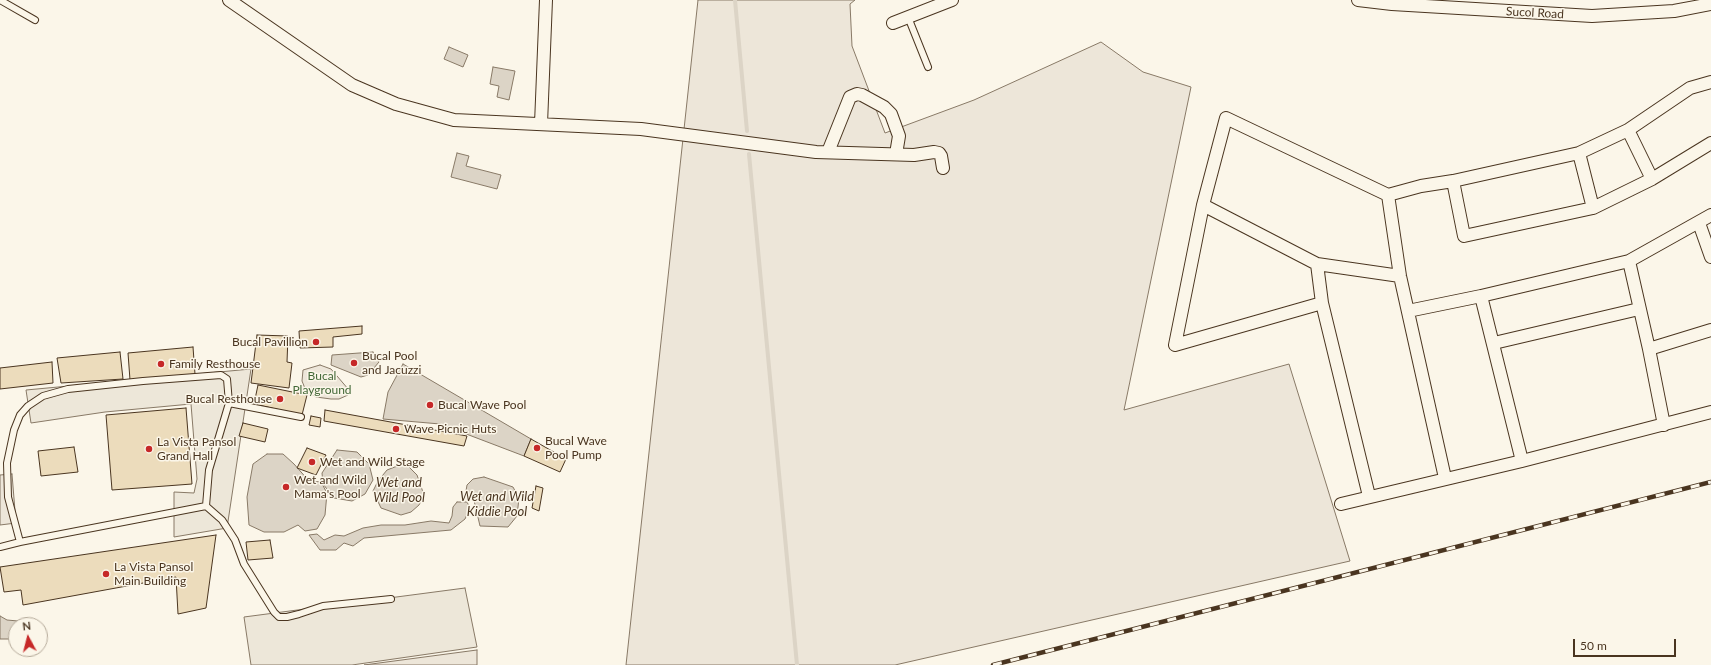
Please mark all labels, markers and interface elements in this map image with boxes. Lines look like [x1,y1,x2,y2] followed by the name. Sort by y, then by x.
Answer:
[1506,4,1564,22] street label: Sucol Road
[232,335,308,349] place label: Bucal Pavillion
[311,337,321,347] marker: Bucal Pavillion
[362,349,421,377] place label: Bucal Pool and Jacuzzi
[169,357,260,371] place label: Family Resthouse
[349,358,359,368] marker: Bucal Pool and Jacuzzi
[156,359,166,369] marker: Family Resthouse
[292,369,352,397] park label: Bucal Playground
[185,392,272,406] place label: Bucal Resthouse
[275,394,285,404] marker: Bucal Resthouse
[438,398,526,412] place label: Bucal Wave Pool
[425,400,435,410] marker: Bucal Wave Pool
[404,422,496,436] place label: Wave Picnic Huts
[391,424,401,434] marker: Wave Picnic Huts
[545,434,607,462] place label: Bucal Wave Pool Pump
[157,435,236,463] place label: La Vista Pansol Grand Hall
[532,443,542,453] marker: Bucal Wave Pool Pump
[144,444,154,454] marker: La Vista Pansol Grand Hall
[320,455,425,469] place label: Wet and Wild Stage
[307,457,317,467] marker: Wet and Wild Stage
[294,473,367,501] place label: Wet and Wild Mama's Pool
[373,475,425,506] water label: Wet and Wild Pool
[281,482,291,492] marker: Wet and Wild Mama's Pool
[460,489,534,520] water label: Wet and Wild Kiddie Pool
[114,560,193,588] place label: La Vista Pansol Main Building
[101,569,111,579] marker: La Vista Pansol Main Building
[8,617,48,657] north arrow
[22,619,32,633] text: N
[1575,631,1678,657] scale bar
[1580,638,1607,653] text: 50 m

